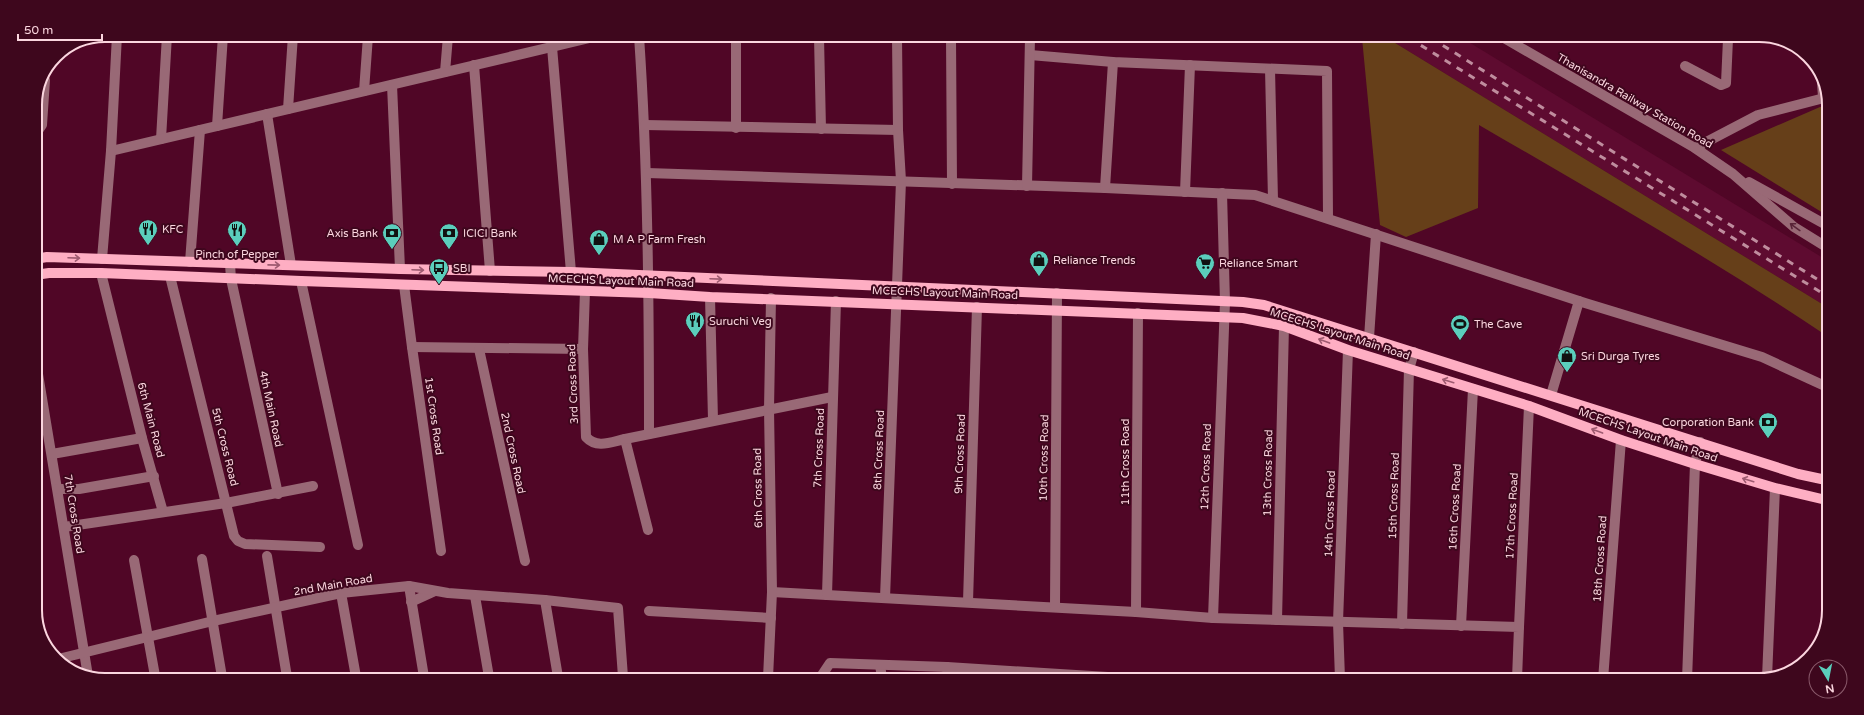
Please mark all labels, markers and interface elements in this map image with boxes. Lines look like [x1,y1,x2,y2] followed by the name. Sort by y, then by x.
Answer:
[18,16,102,42] scale bar
[24,23,53,37] text: 50 m
[1555,51,1715,151] street label: Thanisandra Railway Station Road
[137,218,159,246] restaurant icon: KFC
[226,219,248,247] restaurant icon: Pinch of Pepper
[381,222,403,250] bank icon: Axis Bank
[438,222,460,250] bank icon: ICICI Bank
[162,223,184,236] place label: KFC
[1790,223,1801,231] one-way arrow
[326,227,378,240] place label: Axis Bank
[463,227,517,240] place label: ICICI Bank
[588,228,610,256] shop icon: M A P Farm Fresh
[613,233,706,246] place label: M A P Farm Fresh
[195,248,280,261] place label: Pinch of Pepper
[1028,249,1050,277] shop icon: Reliance Trends
[1194,252,1216,280] supermarket icon: Reliance Smart
[67,254,80,262] one-way arrow
[1053,254,1136,267] place label: Reliance Trends
[428,257,450,285] bus stop icon: SBI
[1219,257,1298,270] place label: Reliance Smart
[267,261,280,269] one-way arrow
[453,262,471,275] place label: SBI
[411,266,424,273] one-way arrow
[548,272,694,290] street label: MCECHS Layout Main Road
[709,276,722,283] one-way arrow
[872,284,1018,302] street label: MCECHS Layout Main Road
[1268,305,1412,363] street label: MCECHS Layout Main Road
[684,310,706,338] restaurant icon: Suruchi Veg
[1449,313,1471,341] sports icon: The Cave
[709,315,772,328] place label: Suruchi Veg
[1474,318,1522,331] place label: The Cave
[1317,337,1330,344] one-way arrow
[565,344,581,424] street label: 3rd Cross Road
[1556,345,1578,373] shop icon: Sri Durga Tyres
[1581,350,1660,363] place label: Sri Durga Tyres
[257,370,285,448] street label: 4th Main Road
[422,376,446,456] street label: 1st Cross Road
[1441,377,1454,384] one-way arrow
[135,381,167,459] street label: 6th Main Road
[1577,405,1719,465] street label: MCECHS Layout Main Road
[209,407,241,487] street label: 5th Cross Road
[811,408,827,488] street label: 7th Cross Road
[871,410,887,490] street label: 8th Cross Road
[498,411,528,495] street label: 2nd Cross Road
[1757,411,1779,439] bank icon: Corporation Bank
[952,414,968,494] street label: 9th Cross Road
[1037,414,1051,502] street label: 10th Cross Road
[1662,416,1754,429] place label: Corporation Bank
[1119,418,1132,505] street label: 11th Cross Road
[1198,423,1214,511] street label: 12th Cross Road
[1592,427,1604,435] one-way arrow
[1261,429,1275,517] street label: 13th Cross Road
[751,448,765,528] street label: 6th Cross Road
[1386,452,1402,540] street label: 15th Cross Road
[1446,463,1464,551] street label: 16th Cross Road
[1322,470,1338,558] street label: 14th Cross Road
[1503,472,1521,560] street label: 17th Cross Road
[61,473,87,555] street label: 7th Cross Road
[1741,476,1754,483] one-way arrow
[1590,515,1610,603] street label: 18th Cross Road
[292,572,374,598] street label: 2nd Main Road
[1808,659,1848,699] north arrow
[1824,681,1835,696] text: N

